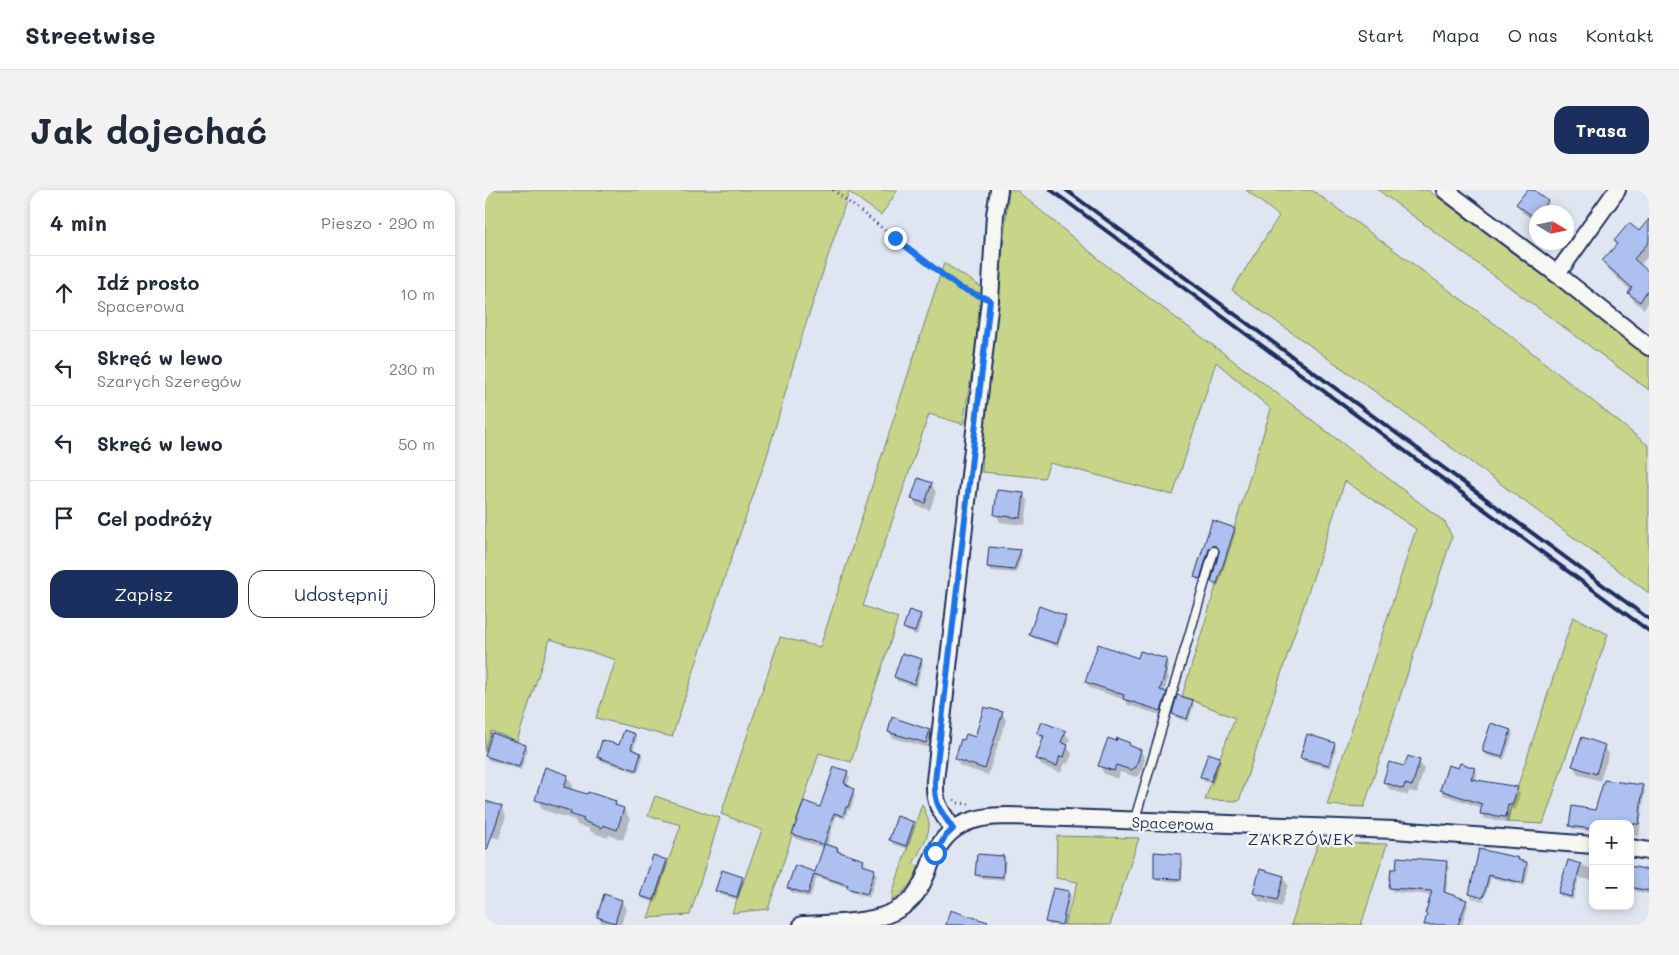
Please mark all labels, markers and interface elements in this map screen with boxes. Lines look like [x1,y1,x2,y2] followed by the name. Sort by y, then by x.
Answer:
[25,19,155,50] text: Streetwise
[1358,23,1404,47] text: Start
[1432,23,1480,47] text: Mapa
[1508,23,1558,47] text: O nas
[1586,23,1654,47] text: Kontakt
[1554,106,1649,154] button: Trasa
[30,107,267,153] text: Jak dojechać
[1529,205,1574,250] north arrow
[50,209,107,236] text: 4 min
[321,212,435,233] text: Pieszo · 290 m
[884,227,907,250] route end
[97,270,199,295] text: Idź prosto
[50,279,78,307] icon: ahead
[400,283,435,304] text: 10 m
[97,295,185,316] text: Spacerowa
[97,345,223,370] text: Skręć w lewo
[50,354,78,382] icon: left
[389,358,435,379] text: 230 m
[97,370,242,391] text: Szarych Szeregów
[50,429,78,457] icon: left
[97,431,223,456] text: Skręć w lewo
[398,433,435,454] text: 50 m
[50,504,78,532] icon: arrive
[97,506,212,531] text: Cel podróży
[50,570,238,618] button: Zapisz
[248,570,435,618] button: Udostępnij
[1131,812,1215,834] street label: Spacerowa
[1589,820,1634,910] map controls
[1589,820,1634,865] button: +
[1248,828,1354,849] district label: ZAKRZÓWEK
[924,842,947,865] route start
[1589,865,1634,910] button: −

